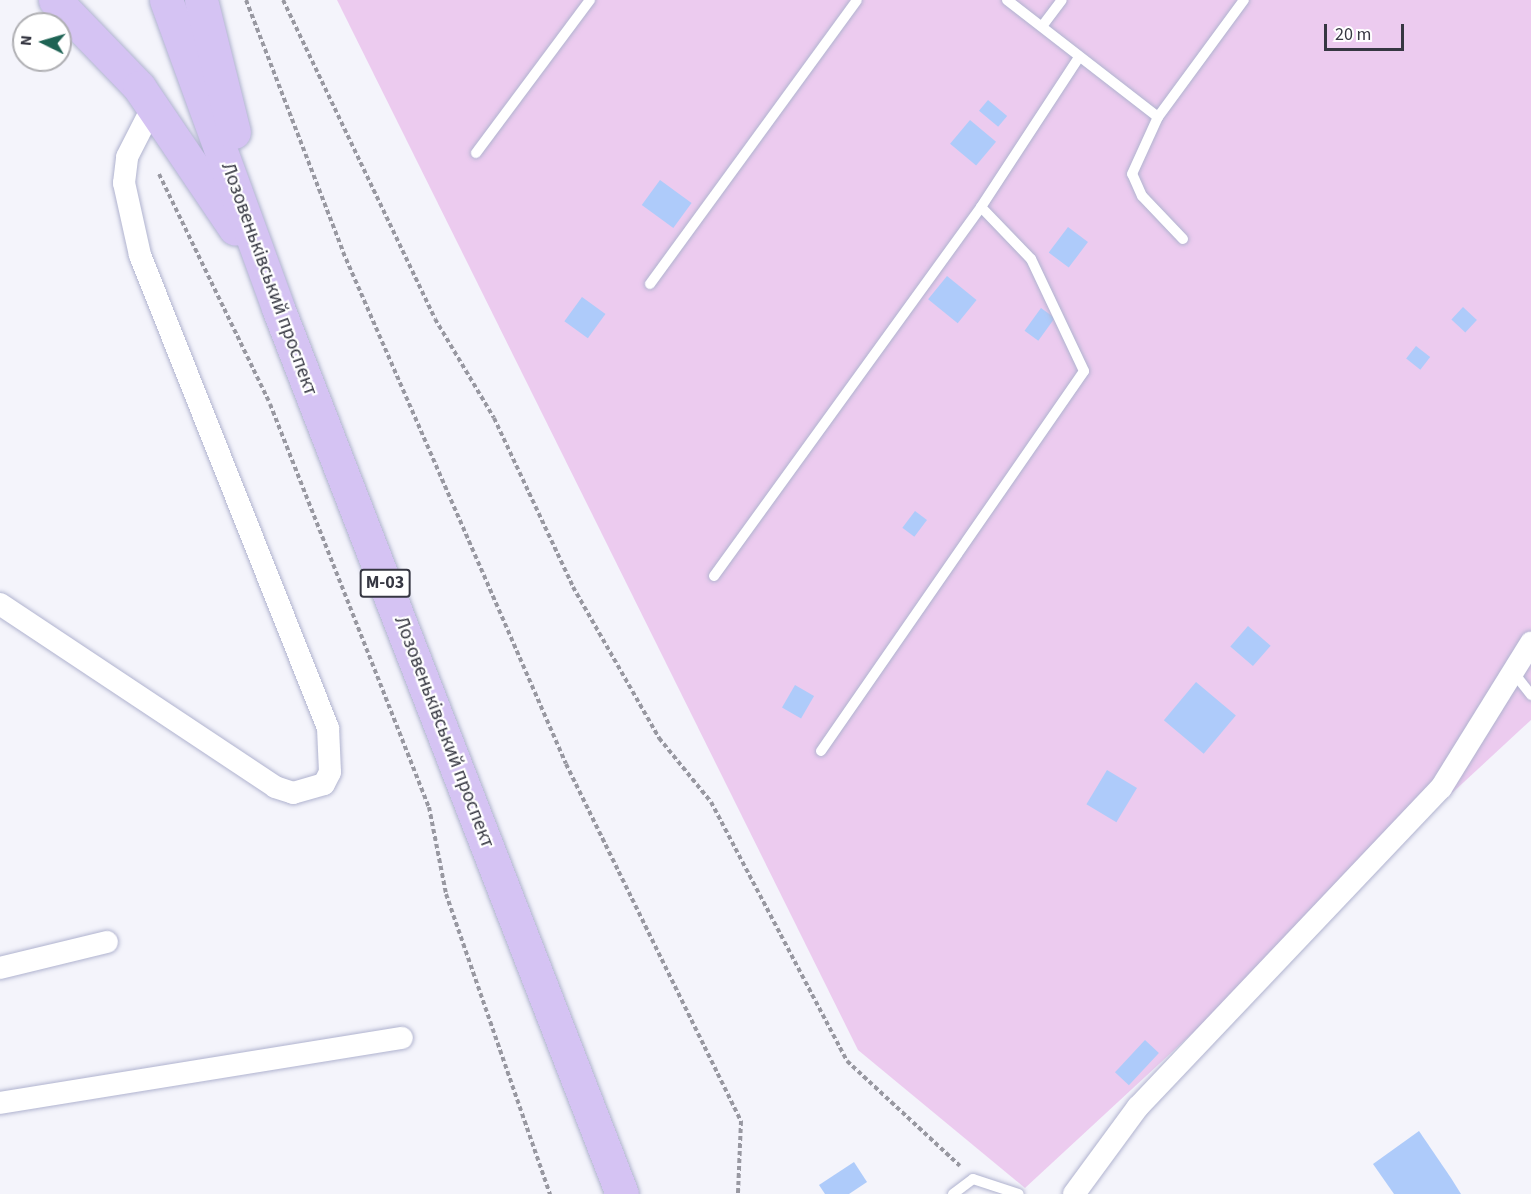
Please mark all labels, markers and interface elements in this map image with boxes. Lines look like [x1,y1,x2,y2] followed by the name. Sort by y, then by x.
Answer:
[12,12,72,72] north arrow
[1327,12,1406,50] scale bar
[1335,22,1371,47] text: 20 m
[15,34,37,47] text: N
[216,159,322,399] street label: Лозовеньківський проспект
[360,568,410,598] road number: М-03
[389,613,499,851] street label: Лозовеньківський проспект

